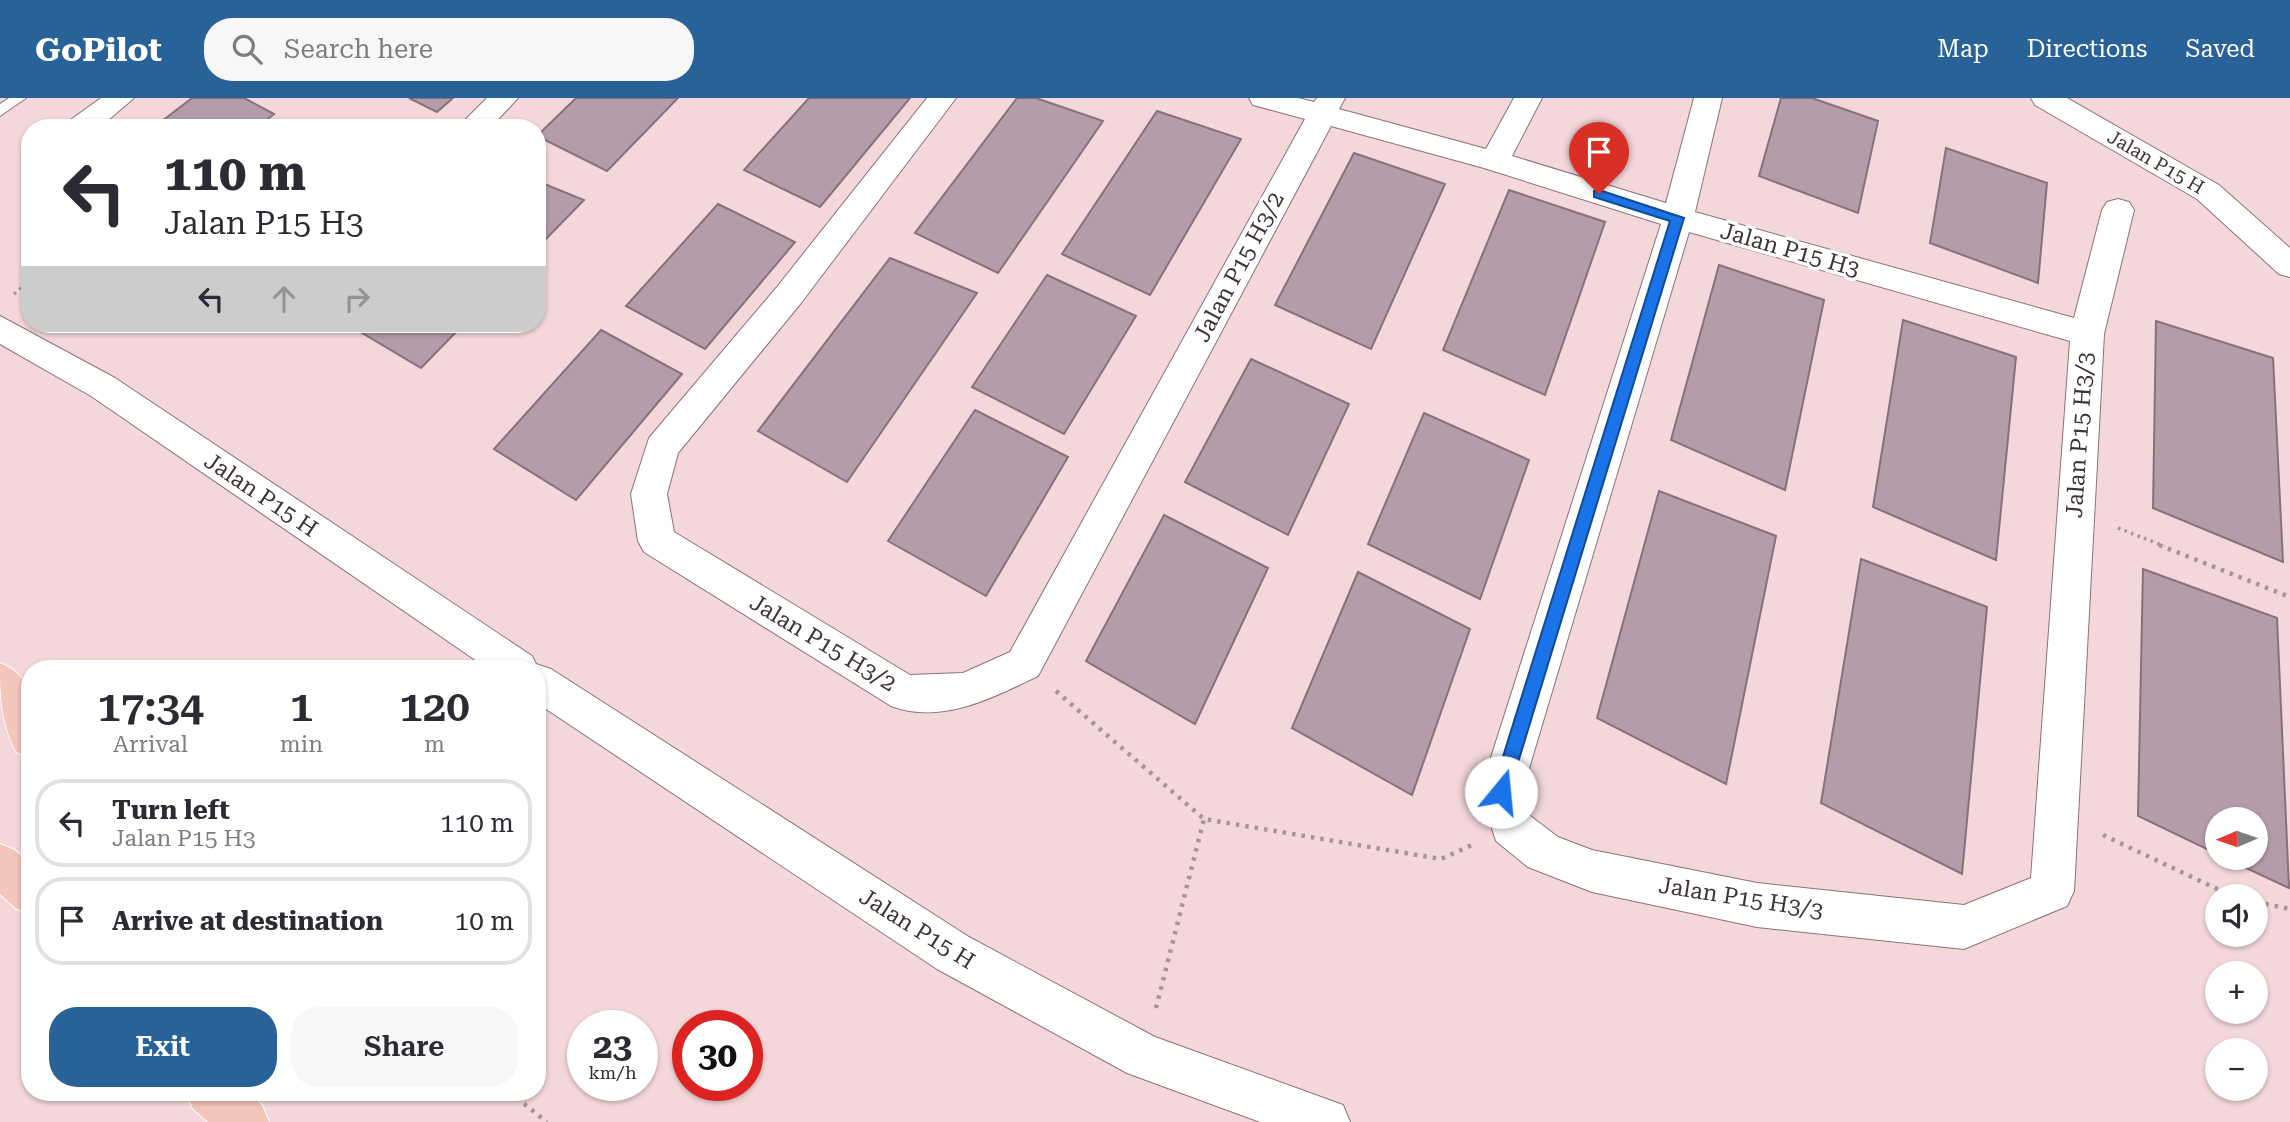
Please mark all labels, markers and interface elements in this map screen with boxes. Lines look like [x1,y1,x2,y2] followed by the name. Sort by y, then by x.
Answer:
[204,18,694,81] search box
[35,30,162,69] text: GoPilot
[228,30,266,68] icon: search
[284,34,433,64] text: Search here
[1937,35,1989,63] text: Map
[2027,35,2147,63] text: Directions
[2185,35,2255,63] text: Saved
[1569,122,1629,194] pin
[2103,125,2209,199] street label: Jalan P15 H
[1580,133,1618,171] icon: arrive
[164,145,306,202] text: 110 m
[49,147,140,238] icon: left
[1188,187,1290,347] street label: Jalan P15 H3/2
[164,204,364,242] text: Jalan P15 H3
[1717,217,1863,283] street label: Jalan P15 H3
[192,280,230,318] icon: left
[265,280,303,318] icon: ahead
[338,280,376,318] icon: right
[2061,351,2099,519] street label: Jalan P15 H3/3
[199,447,323,543] street label: Jalan P15 H
[745,589,901,697] street label: Jalan P15 H3/2
[97,682,204,731] text: 17:34
[290,682,313,731] text: 1
[399,682,470,731] text: 120
[113,731,188,758] text: Arrival
[280,731,323,758] text: min
[424,731,445,758] text: m
[1464,755,1538,829] position arrow
[112,795,230,825] text: Turn left
[53,804,91,842] icon: left
[2205,807,2268,870] north arrow
[2205,807,2268,1101] map controls
[440,808,514,838] text: 110 m
[112,825,256,852] text: Jalan P15 H3
[1657,872,1825,924] street label: Jalan P15 H3/3
[854,883,980,975] street label: Jalan P15 H
[2205,884,2268,947] button: sound
[53,902,91,940] icon: arrive
[112,906,383,936] text: Arrive at destination
[455,906,514,936] text: 10 m
[2205,961,2268,1024] button: +
[49,1007,277,1087] button: Exit
[291,1007,518,1087] button: Share
[672,1010,763,1101] speed limit sign: 30
[593,1026,632,1067] text: 23
[2205,1038,2268,1101] button: −
[588,1062,637,1083] text: km/h

